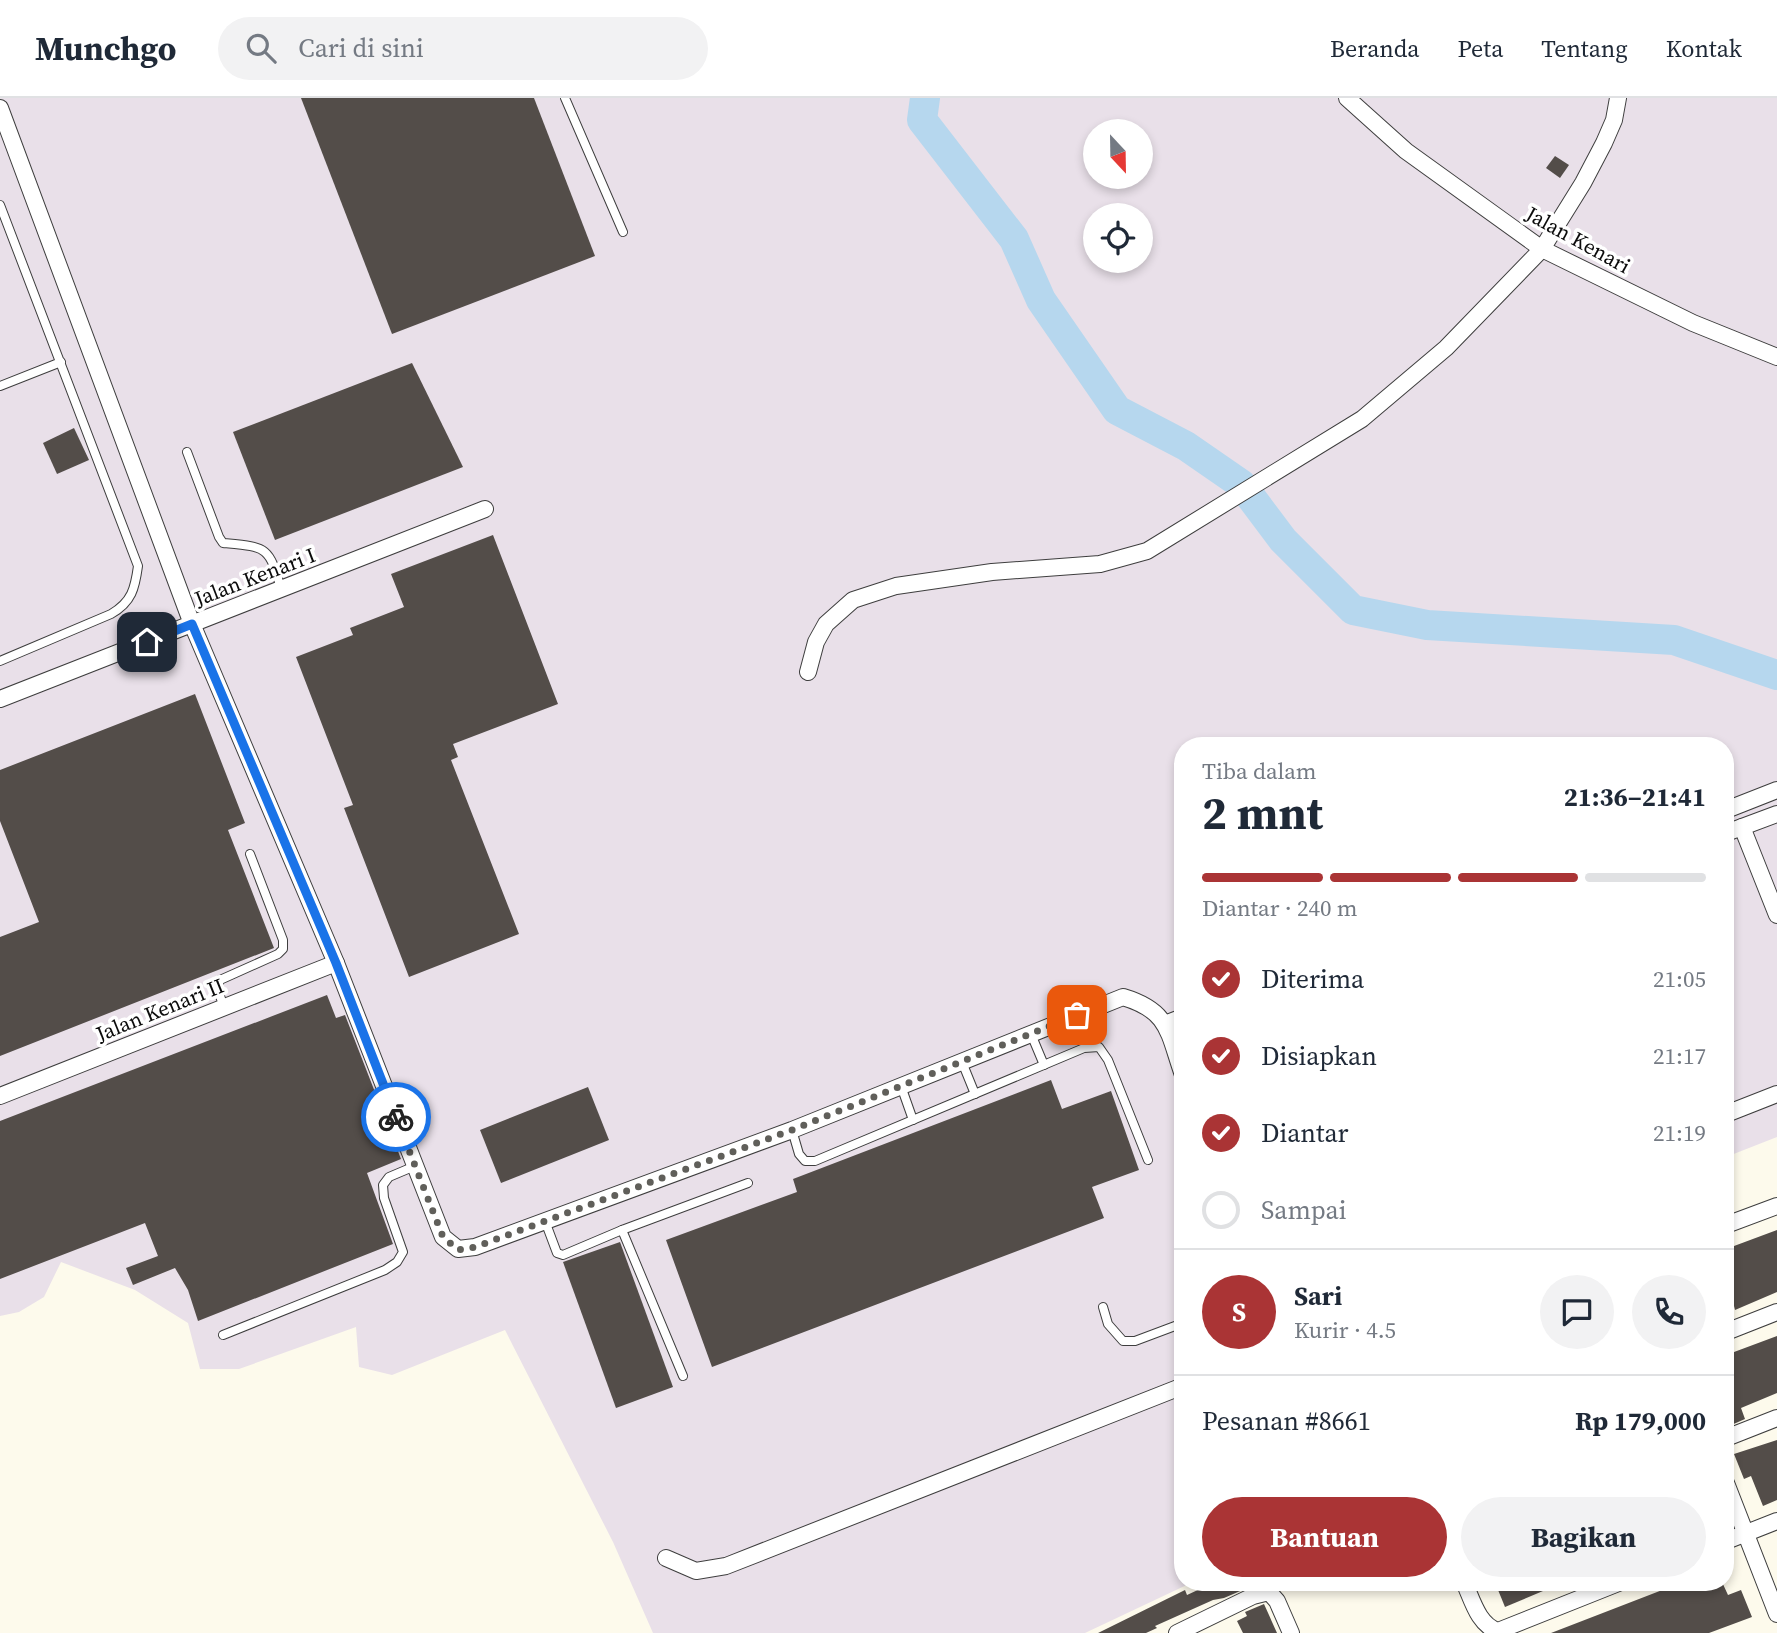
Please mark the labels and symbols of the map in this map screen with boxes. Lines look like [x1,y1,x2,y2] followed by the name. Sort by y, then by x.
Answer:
[1083,119,1153,189] north arrow
[1520,199,1636,280] street label: Jalan Kenari
[189,540,320,613] street label: Jalan Kenari I
[117,612,177,672] pin
[91,971,228,1049] street label: Jalan Kenari II
[1047,985,1107,1045] pin
[361,1082,431,1152] courier

